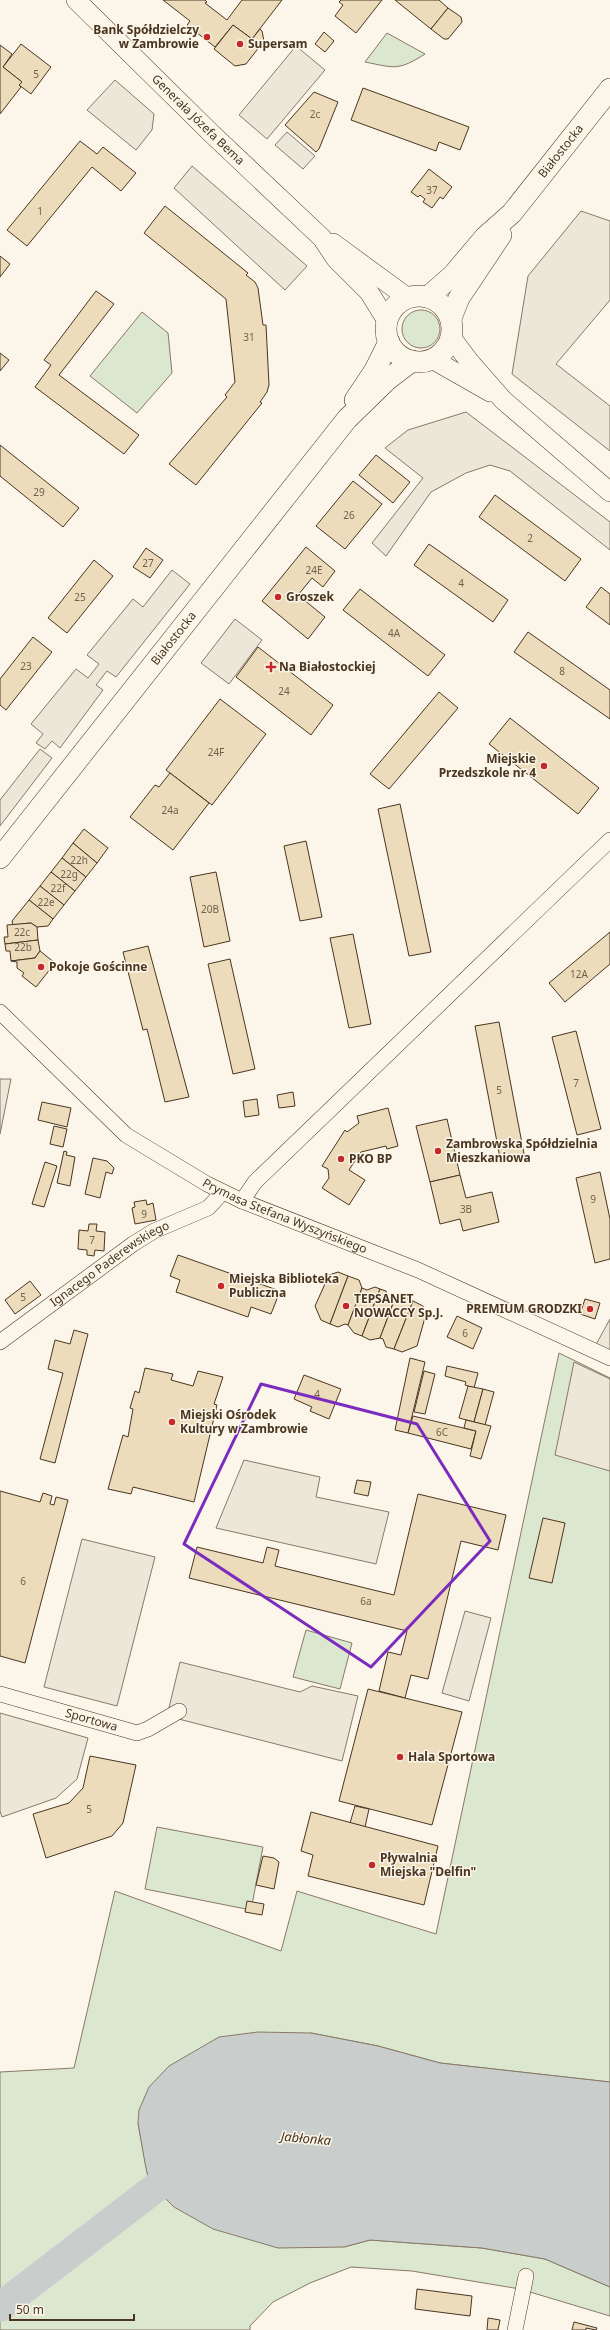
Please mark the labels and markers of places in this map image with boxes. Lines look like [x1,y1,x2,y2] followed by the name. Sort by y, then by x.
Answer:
[93,21,199,52] place label: Bank Spółdzielczy w Zambrowie
[202,32,212,42] marker: Bank Spółdzielczy w Zambrowie
[248,35,307,52] place label: Supersam
[235,39,245,49] marker: Supersam
[286,588,334,605] place label: Groszek
[273,592,283,602] marker: Groszek
[279,658,376,675] place label: Na Białostockiej
[266,662,276,672] marker: Na Białostockiej
[439,750,536,781] place label: Miejskie Przedszkole nr 4
[539,761,549,771] marker: Miejskie Przedszkole nr 4
[49,958,148,975] place label: Pokoje Gościnne
[36,962,46,972] marker: Pokoje Gościnne
[446,1135,598,1166] place label: Zambrowska Spółdzielnia Mieszkaniowa
[433,1146,443,1156] marker: Zambrowska Spółdzielnia Mieszkaniowa
[349,1150,392,1167] place label: PKO BP
[336,1154,346,1164] marker: PKO BP
[229,1270,339,1301] place label: Miejska Biblioteka Publiczna
[216,1281,226,1291] marker: Miejska Biblioteka Publiczna
[354,1290,443,1321] place label: TEPSANET NOWACCY Sp.J.
[466,1300,582,1317] place label: PREMIUM GRODZKI
[341,1301,351,1311] marker: TEPSANET NOWACCY Sp.J.
[585,1304,595,1314] marker: PREMIUM GRODZKI
[180,1406,308,1437] place label: Miejski Ośrodek Kultury w Zambrowie
[167,1417,177,1427] marker: Miejski Ośrodek Kultury w Zambrowie
[408,1748,495,1765] place label: Hala Sportowa
[395,1752,405,1762] marker: Hala Sportowa
[380,1849,476,1880] place label: Pływalnia Miejska "Delfin"
[367,1860,377,1870] marker: Pływalnia Miejska "Delfin"

